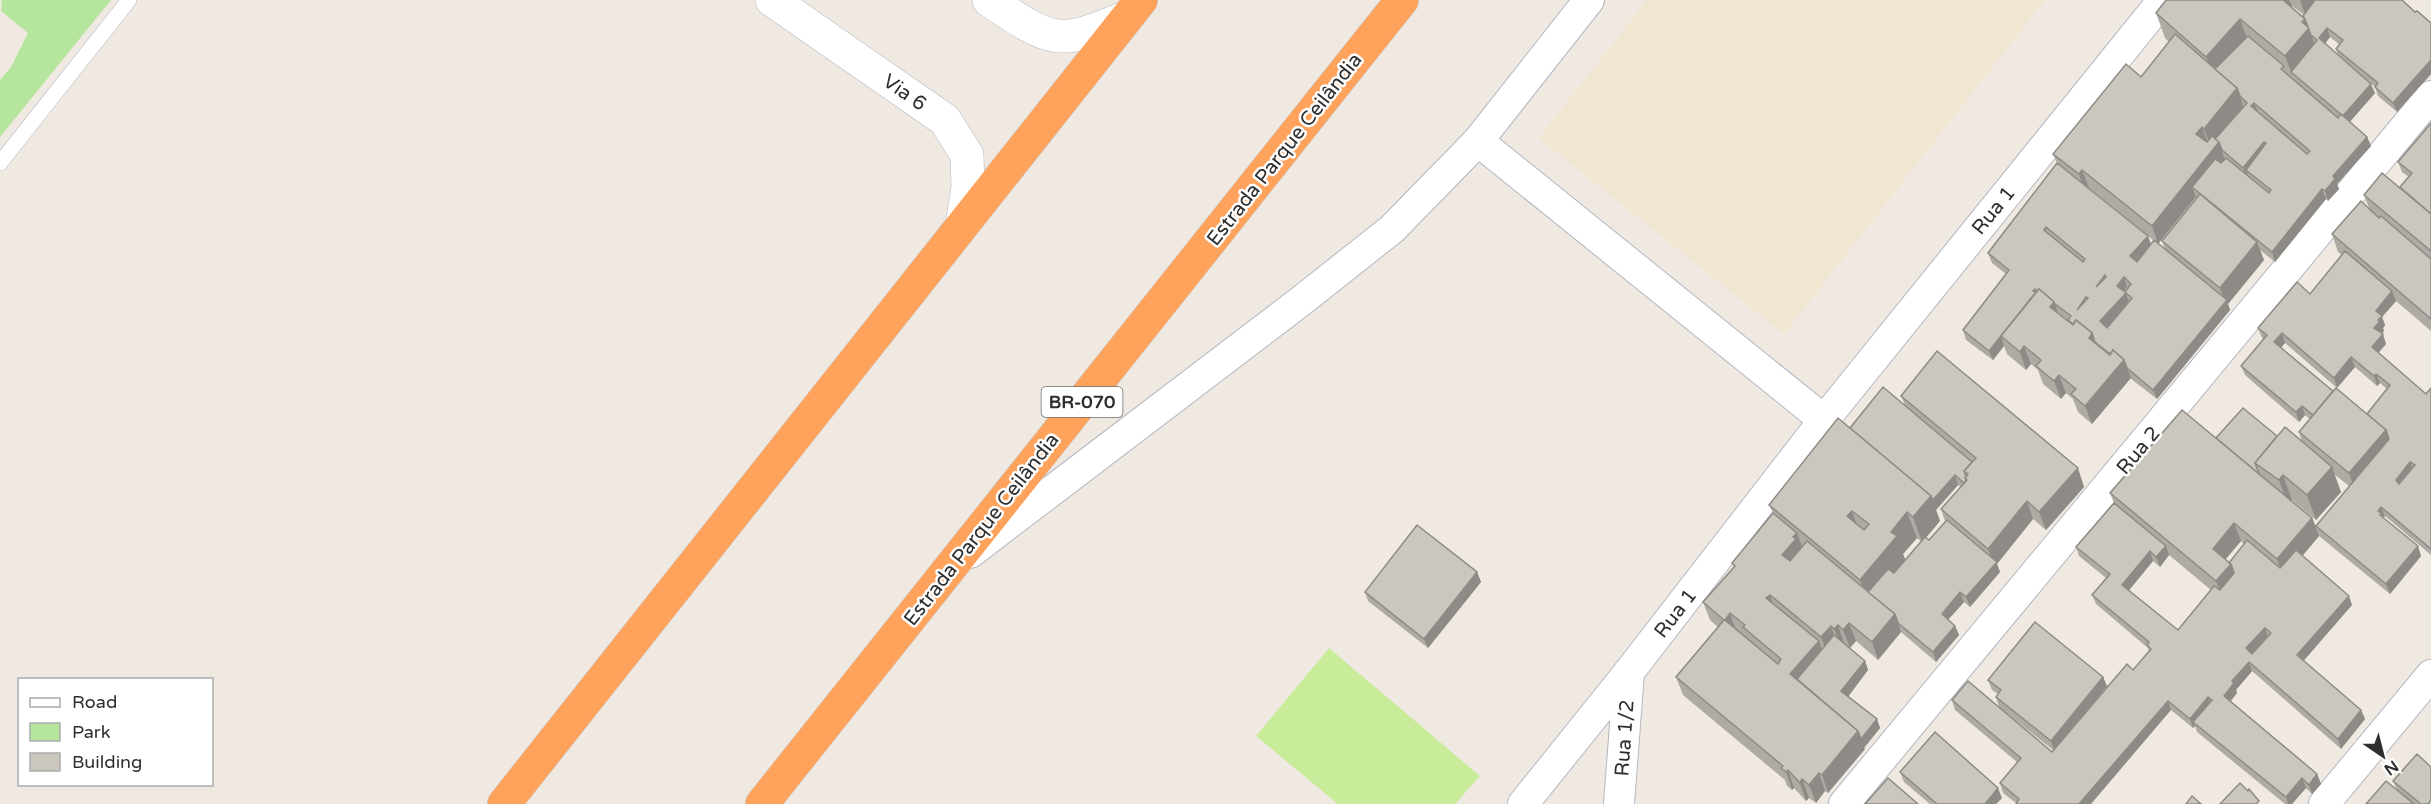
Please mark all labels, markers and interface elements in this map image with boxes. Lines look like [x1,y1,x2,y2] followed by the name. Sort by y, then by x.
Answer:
[1202,49,1367,251] street label: Estrada Parque Ceilândia
[878,69,931,116] street label: Via 6
[1967,182,2021,240] street label: Rua 1
[1042,387,1122,417] road number: BR-070
[2112,422,2166,480] street label: Rua 2
[899,429,1064,631] street label: Estrada Parque Ceilândia
[1649,584,1702,643] street label: Rua 1
[18,678,213,786] legend
[72,691,117,713] text: Road
[1610,699,1640,777] street label: Rua 1/2
[72,721,111,743] text: Park
[2353,726,2413,786] north arrow
[72,751,142,773] text: Building
[2380,756,2402,779] text: N

